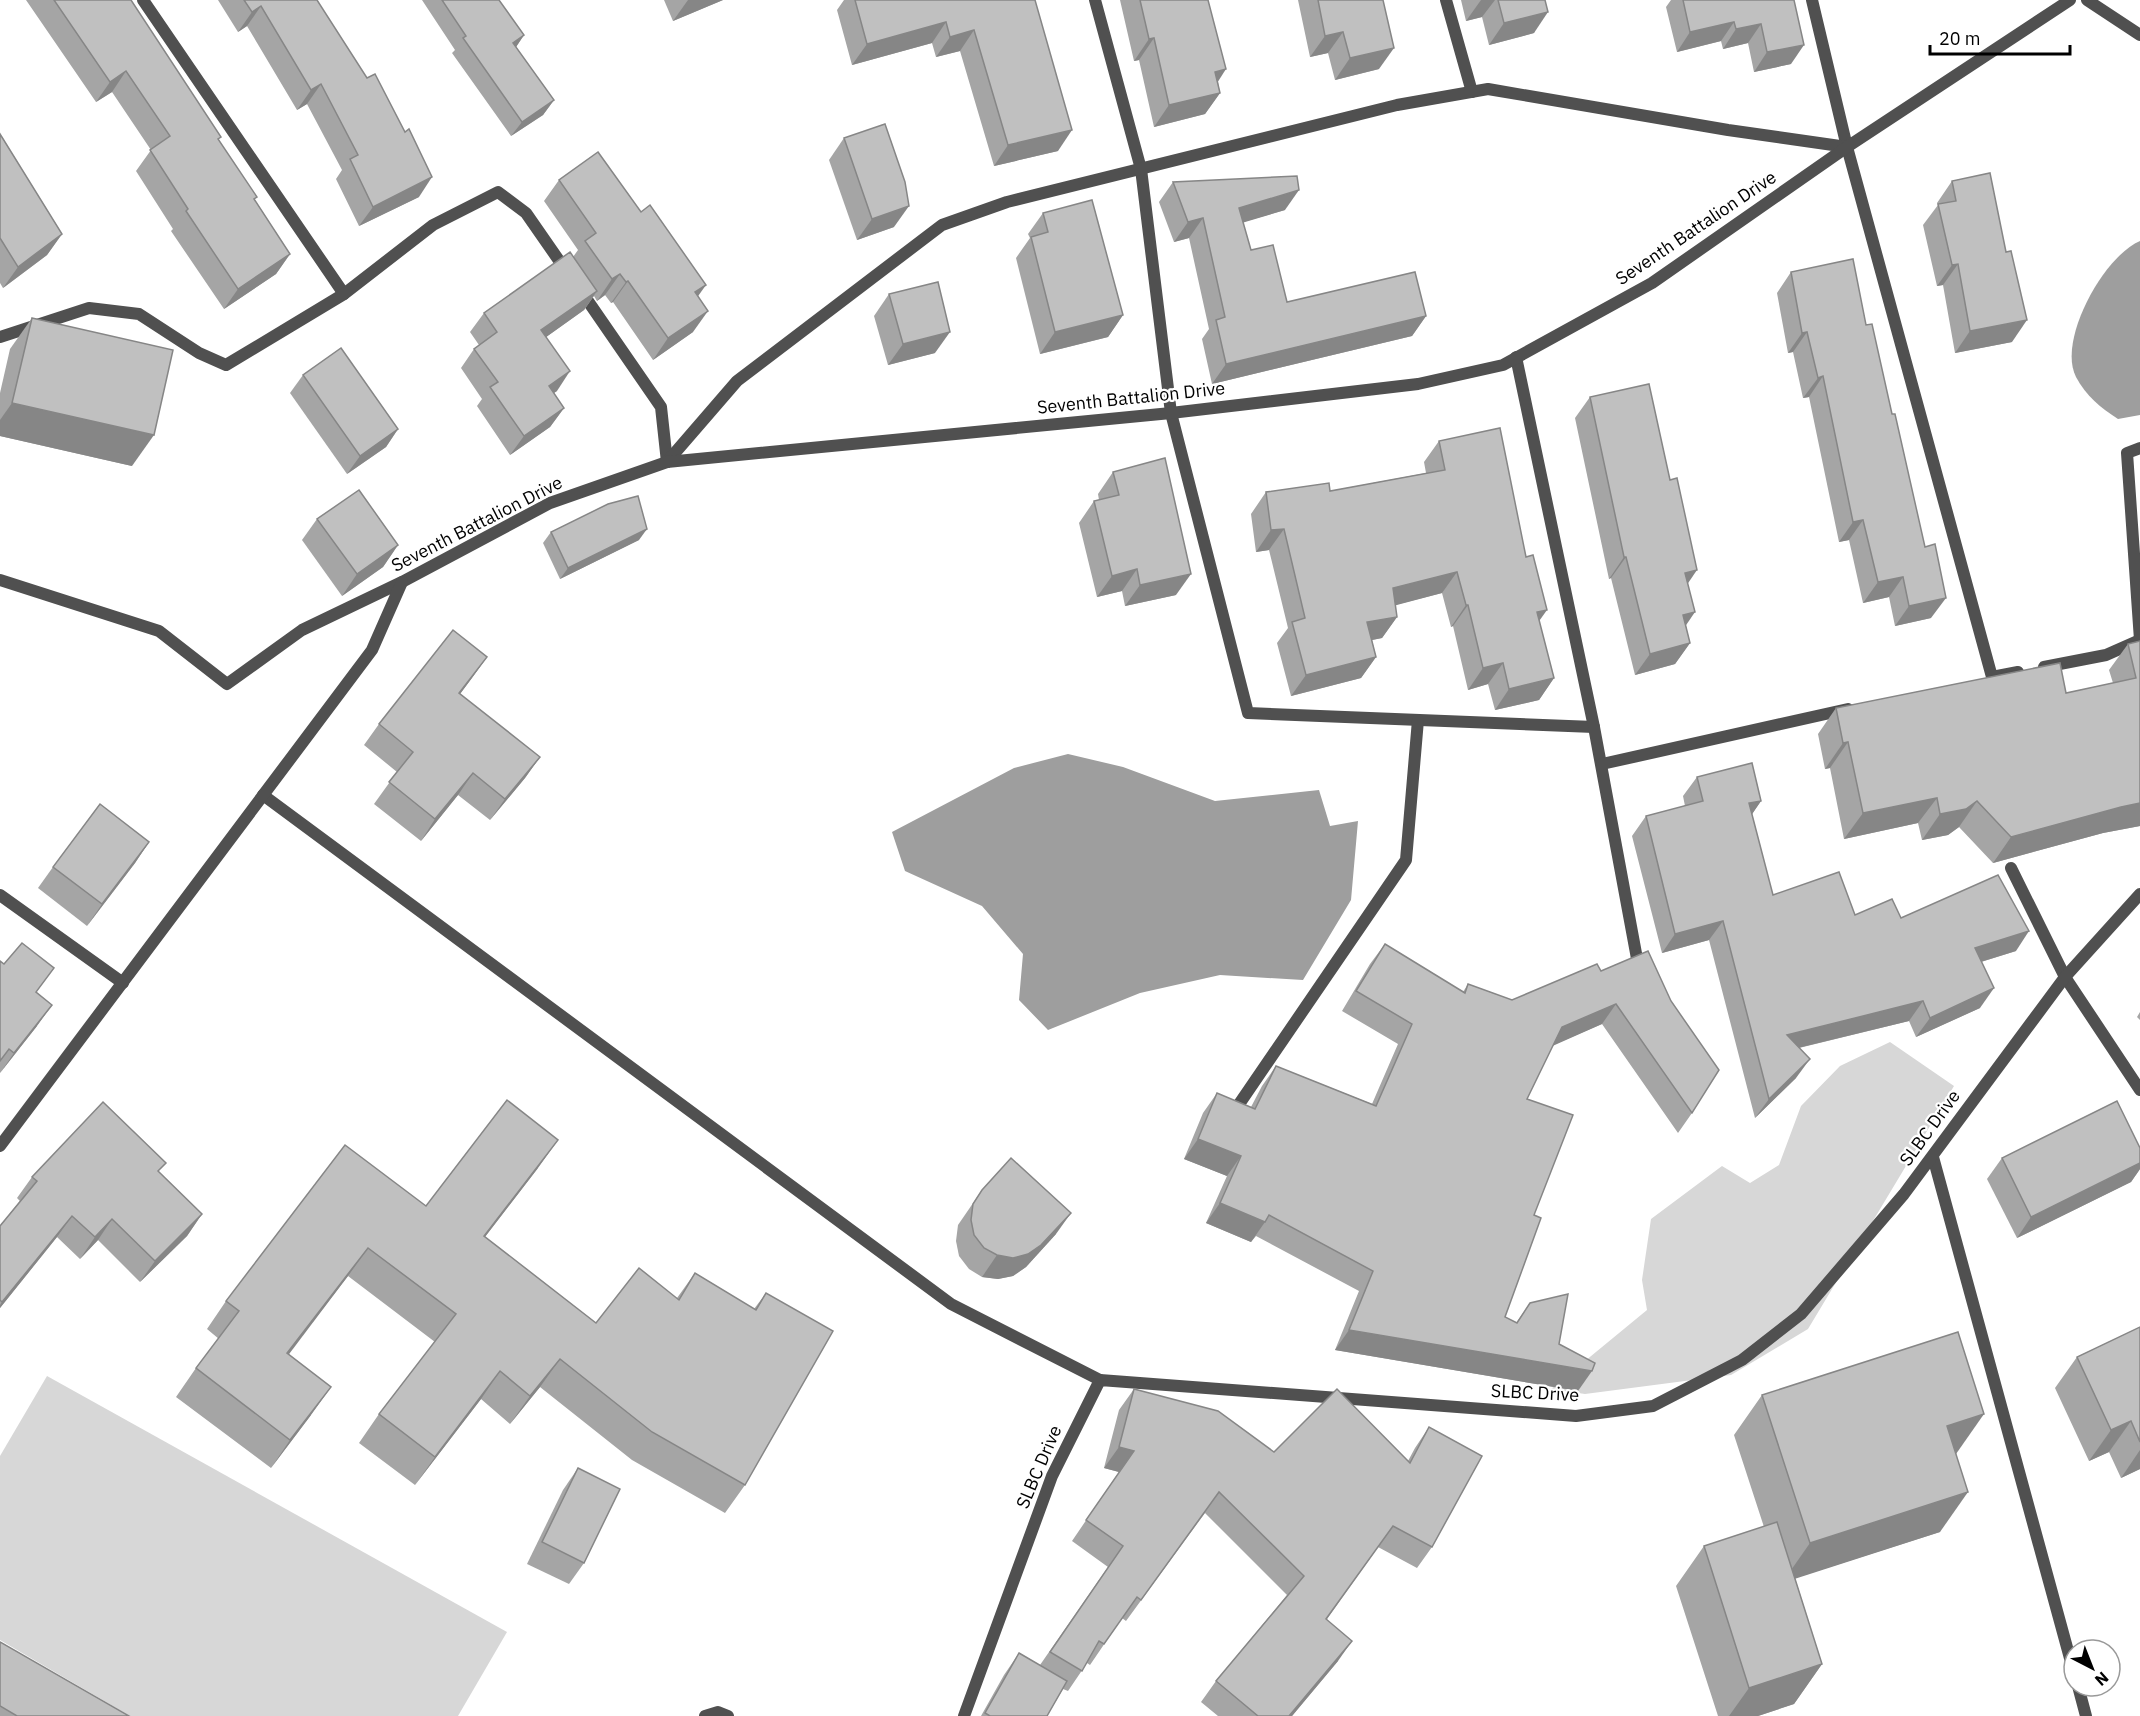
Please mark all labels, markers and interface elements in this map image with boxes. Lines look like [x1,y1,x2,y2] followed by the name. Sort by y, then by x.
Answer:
[1930,18,2070,56] scale bar
[1939,27,1981,50] text: 20 m
[1611,165,1781,290] street label: Seventh Battalion Drive
[1036,376,1226,419] street label: Seventh Battalion Drive
[387,470,566,577] street label: Seventh Battalion Drive
[1894,1085,1965,1170] street label: SLBC Drive
[1490,1379,1580,1406] street label: SLBC Drive
[1011,1422,1066,1512] street label: SLBC Drive
[2062,1638,2122,1698] north arrow
[2091,1668,2113,1690] text: N

